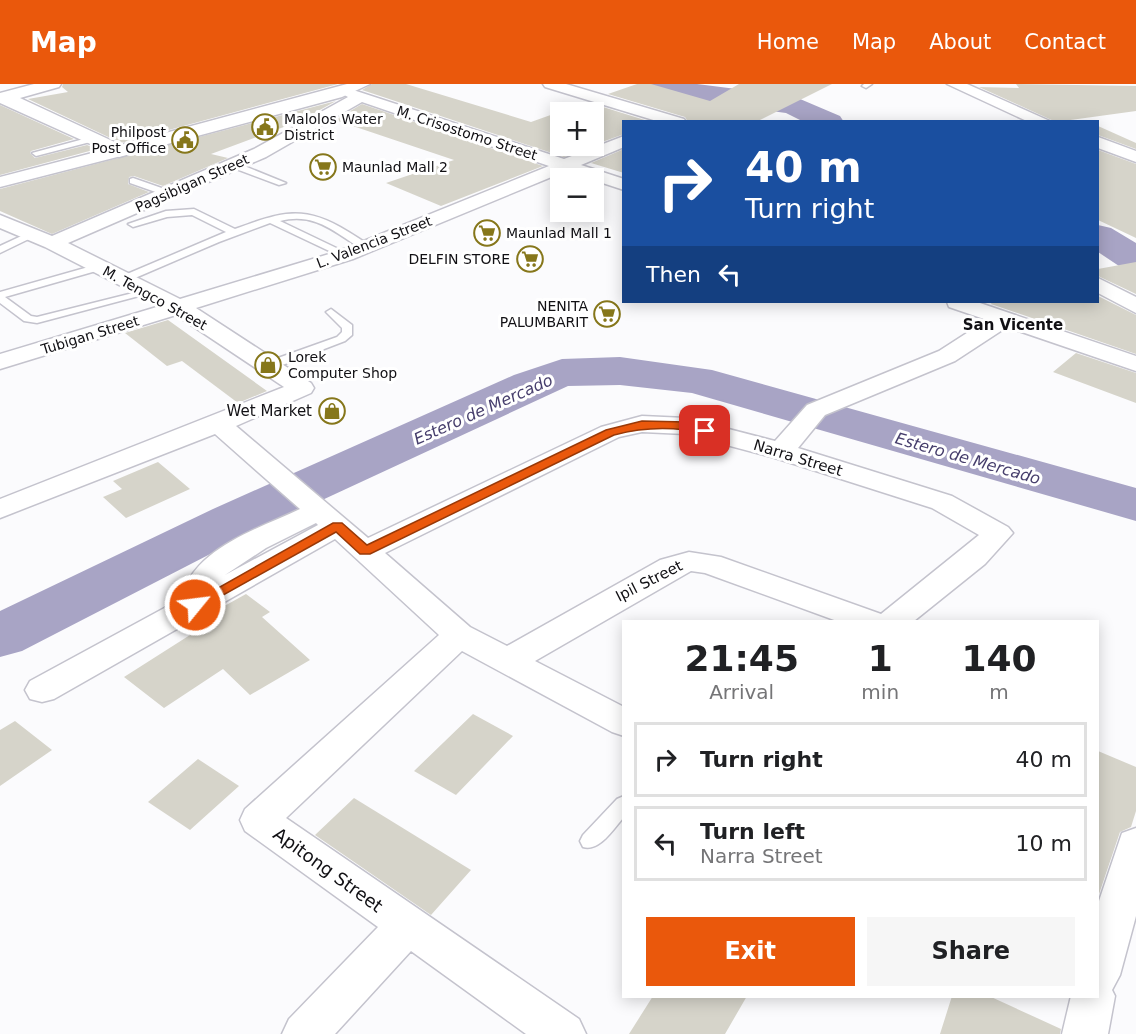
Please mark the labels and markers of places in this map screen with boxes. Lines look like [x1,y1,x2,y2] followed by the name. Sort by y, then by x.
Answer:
[284,111,383,143] place label: Malolos Water District
[250,112,280,142] public building icon: Malolos Water District
[91,124,166,156] place label: Philpost Post Office
[170,125,200,155] public building icon: Philpost Post Office
[308,152,338,182] supermarket icon: Maunlad Mall 2
[342,159,448,175] place label: Maunlad Mall 2
[472,218,502,248] supermarket icon: Maunlad Mall 1
[506,225,612,241] place label: Maunlad Mall 1
[515,244,545,274] supermarket icon: DELFIN STORE
[408,251,510,267] place label: DELFIN STORE
[500,298,588,330] place label: NENITA PALUMBARIT
[592,299,622,329] supermarket icon: NENITA PALUMBARIT
[288,349,397,381] place label: Lorek Computer Shop
[253,350,283,380] shop icon: Lorek Computer Shop
[317,396,347,426] shop icon: Wet Market
[227,402,312,420] place label: Wet Market
[679,405,730,456] pin

